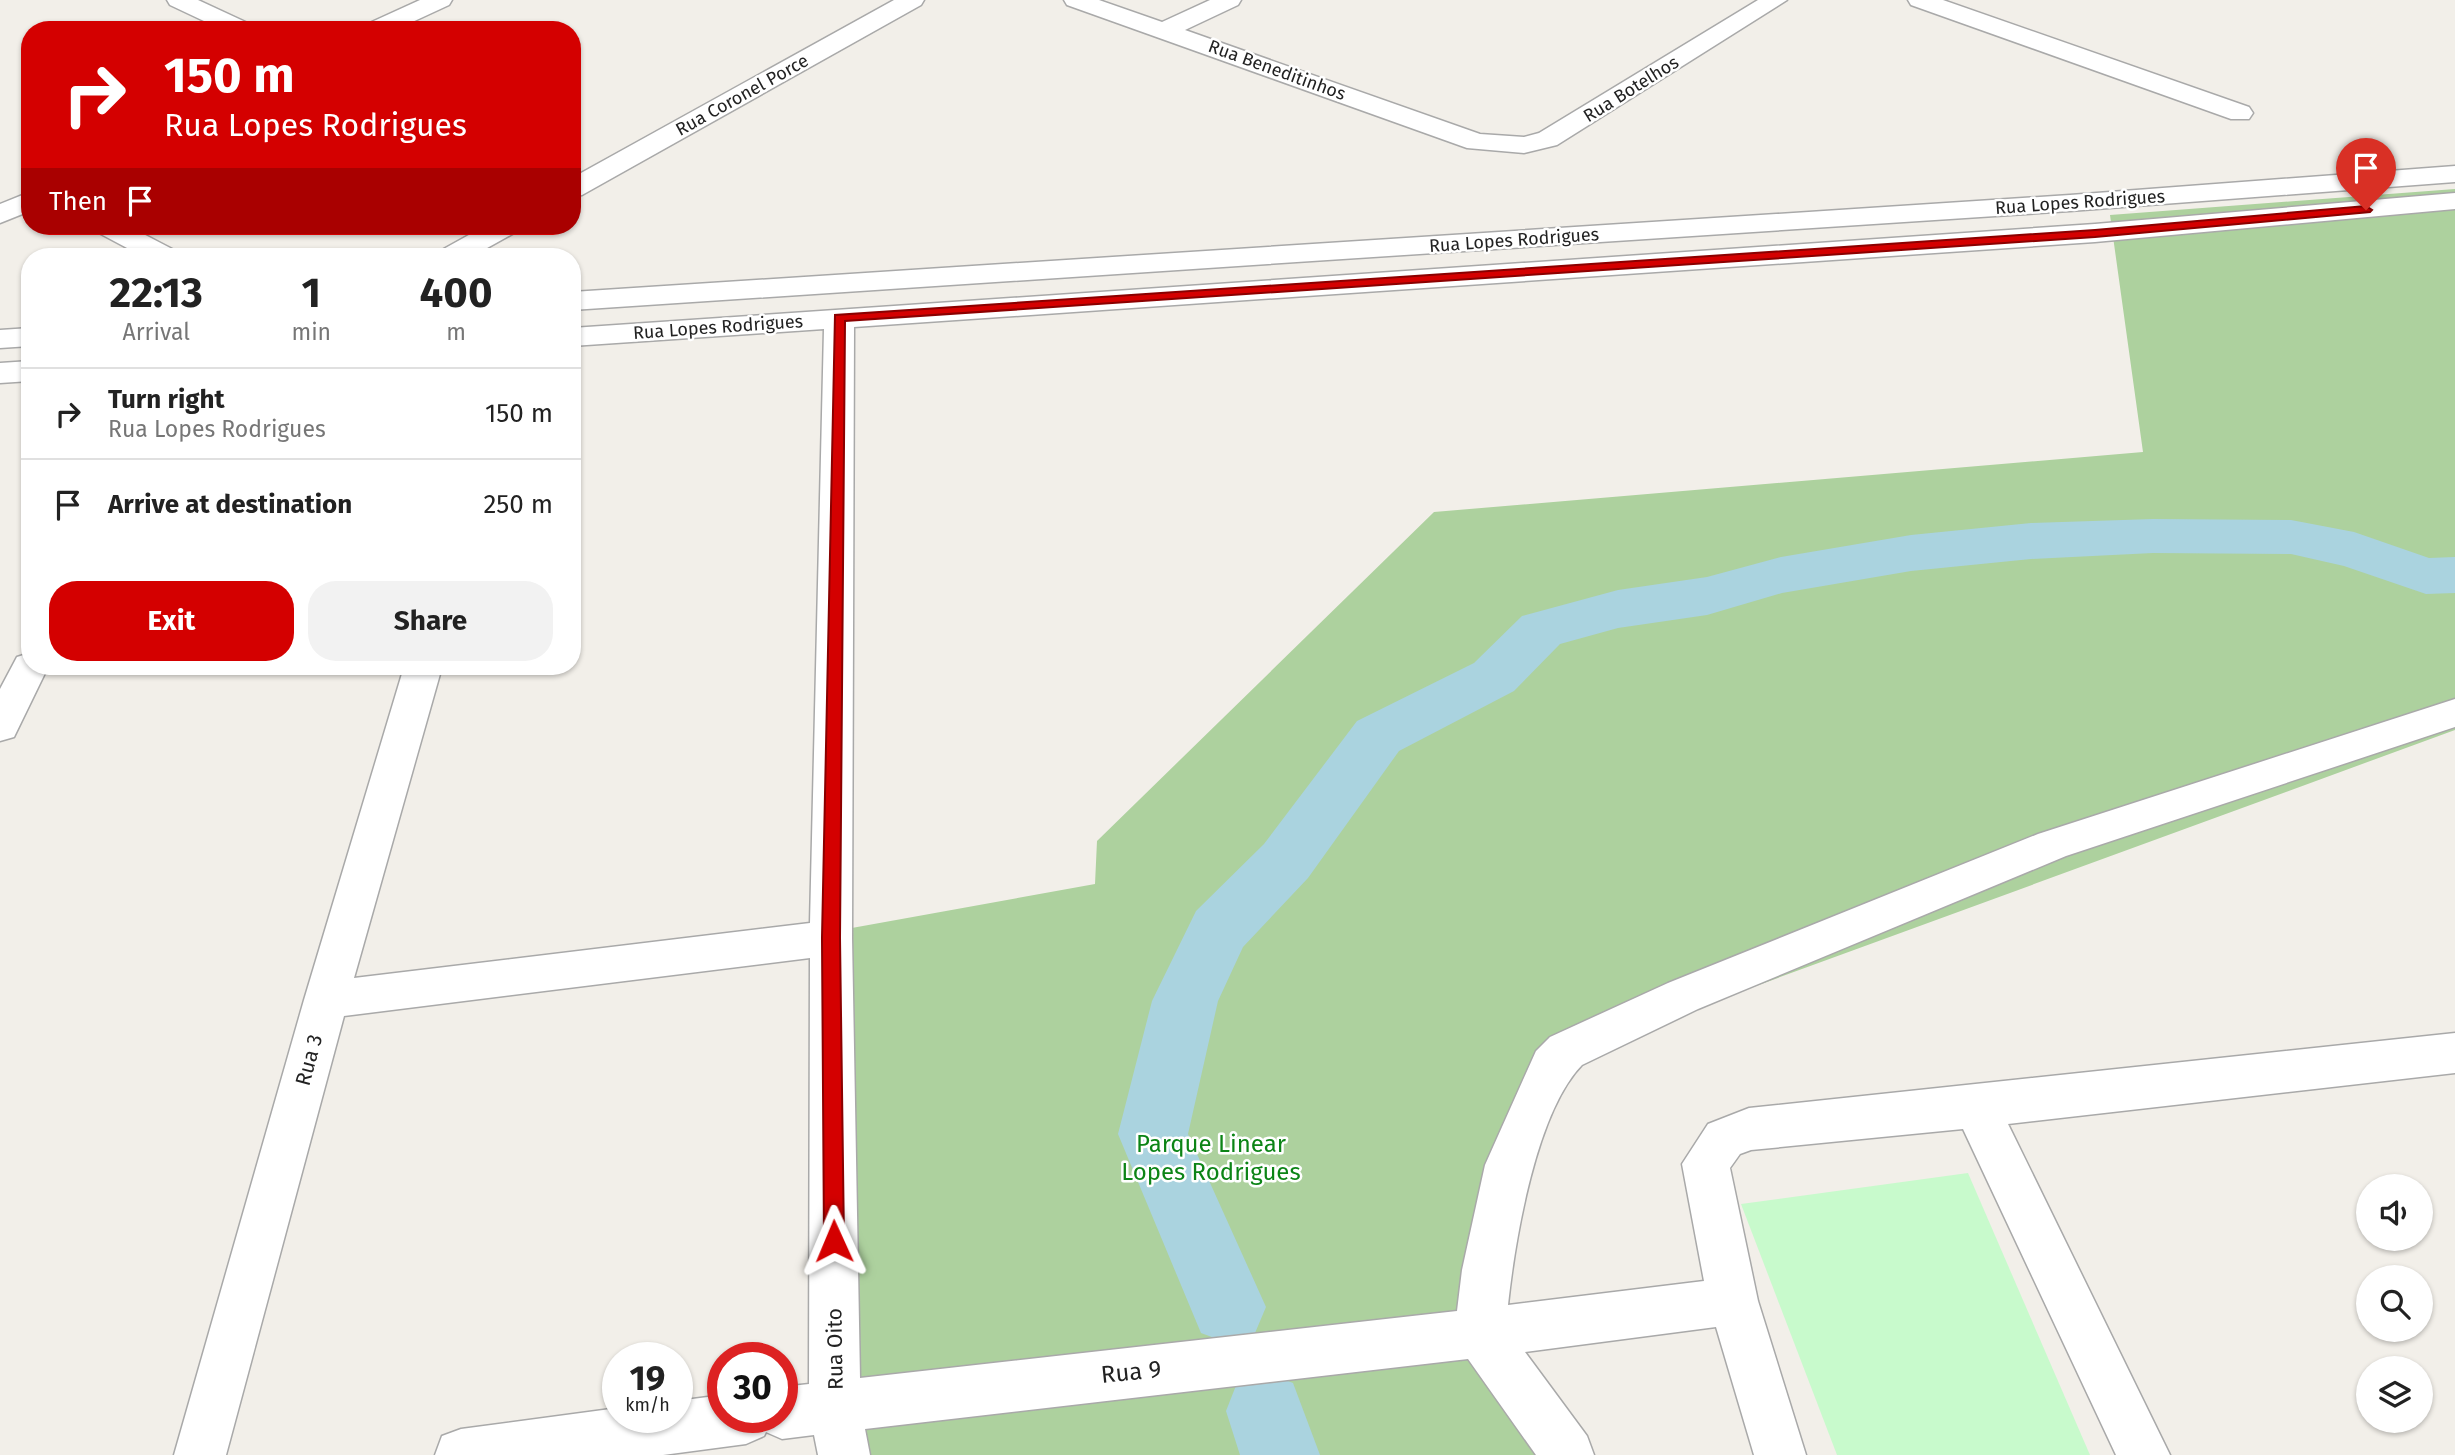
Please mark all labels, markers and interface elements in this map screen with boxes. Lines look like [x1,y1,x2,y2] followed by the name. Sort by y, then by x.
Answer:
[1205,35,1349,105] street label: Rua Beneditinhos
[164,46,295,105] text: 150 m
[49,49,140,140] icon: right
[672,49,812,141] street label: Rua Coronel Porce
[1579,51,1683,127] street label: Rua Botelhos
[164,106,467,144] text: Rua Lopes Rodrigues
[2336,138,2396,210] pin
[2347,149,2385,187] icon: arrive
[121,182,159,220] icon: arrive
[1994,185,2166,219] street label: Rua Lopes Rodrigues
[49,186,107,217] text: Then
[1428,223,1600,257] street label: Rua Lopes Rodrigues
[110,268,203,318] text: 22:13
[302,268,321,318] text: 1
[420,268,492,318] text: 400
[632,310,804,344] street label: Rua Lopes Rodrigues
[123,318,190,346] text: Arrival
[291,318,331,346] text: min
[446,318,466,346] text: m
[108,384,225,415] text: Turn right
[49,395,87,433] icon: right
[485,398,553,429] text: 150 m
[108,415,326,443] text: Rua Lopes Rodrigues
[49,486,87,524] icon: arrive
[108,489,352,520] text: Arrive at destination
[483,489,553,520] text: 250 m
[49,581,294,661] button: Exit
[308,581,553,661] button: Share
[290,1031,328,1089] street label: Rua 3
[1121,1130,1301,1186] park label: Parque Linear Lopes Rodrigues
[2356,1174,2433,1433] map controls
[2356,1174,2433,1251] button: sound
[797,1204,871,1278] position arrow
[2356,1265,2433,1342] button: search
[821,1308,849,1390] street label: Rua Oito
[707,1342,798,1433] speed limit sign: 30
[1099,1355,1163,1389] street label: Rua 9
[2356,1356,2433,1433] button: layers
[630,1357,665,1399] text: 19
[625,1394,670,1416] text: km/h

